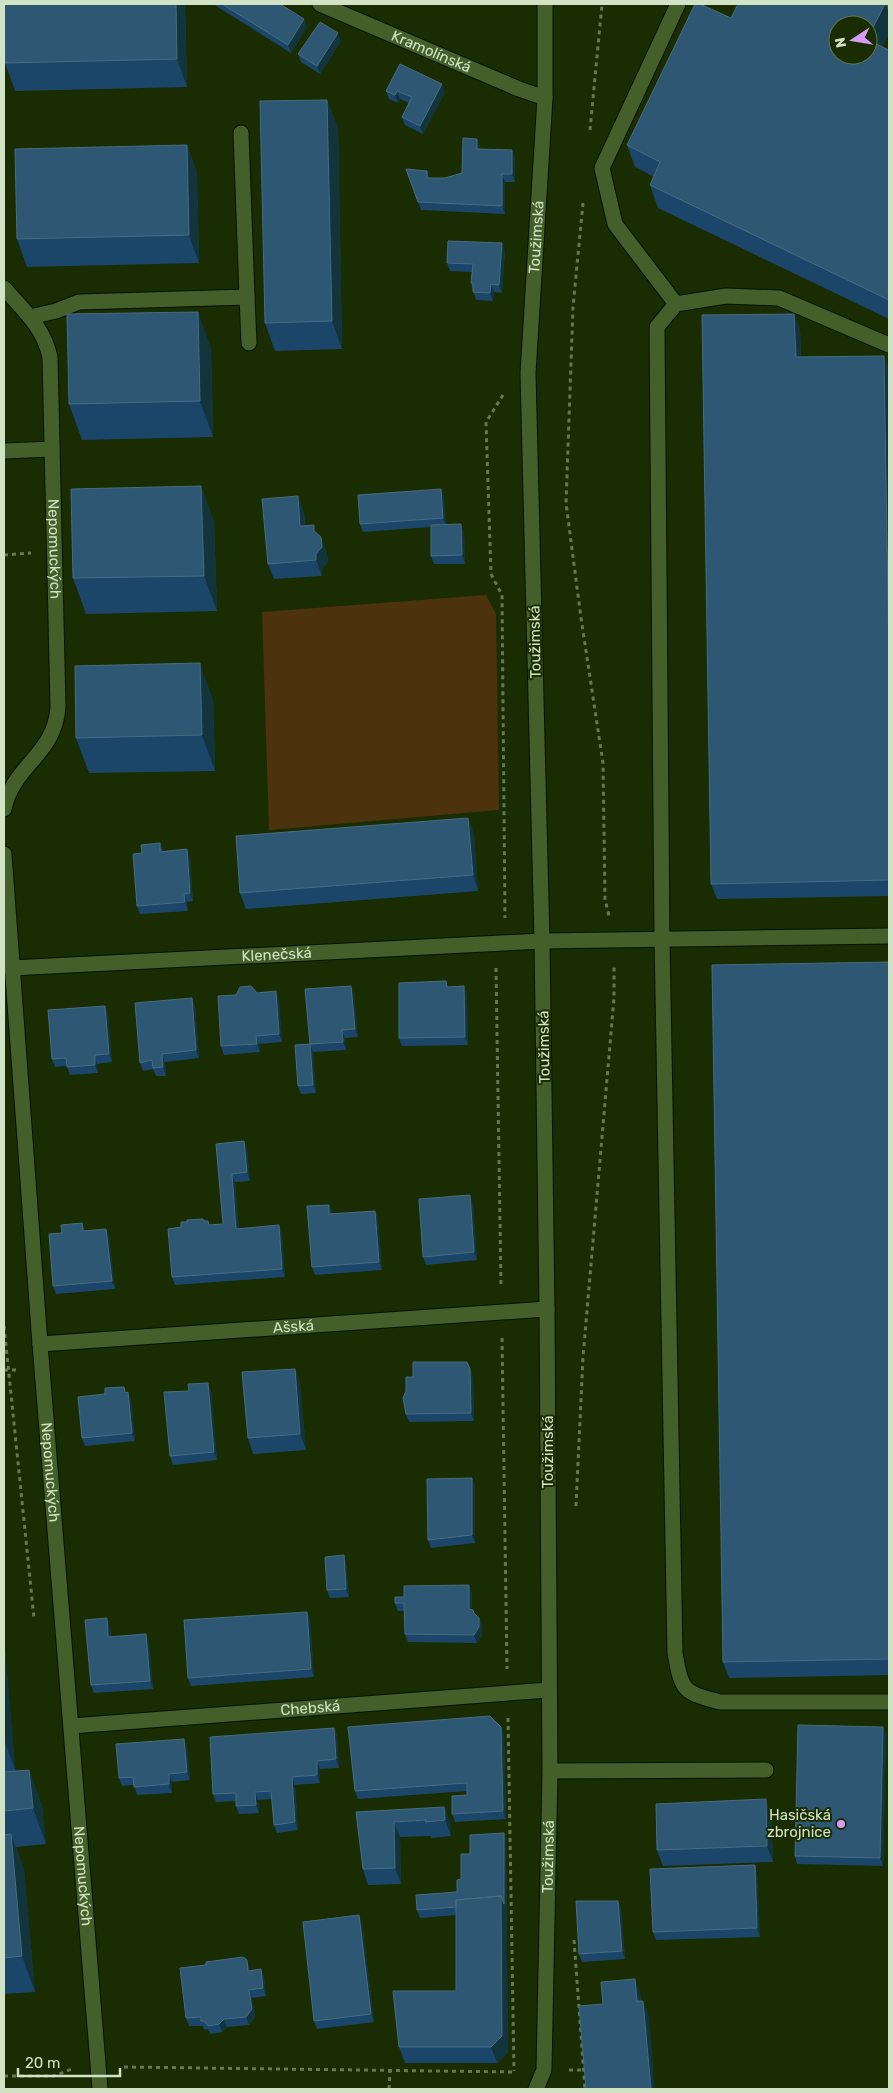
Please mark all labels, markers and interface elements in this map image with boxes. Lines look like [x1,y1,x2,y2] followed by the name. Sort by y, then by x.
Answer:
[828,15,878,65] north arrow
[389,27,474,76] street label: Kramolínská
[831,36,850,49] text: N
[525,200,548,274] street label: Toužimská
[44,499,65,599] street label: Nepomuckých
[525,605,545,679] street label: Toužimská
[241,944,312,965] street label: Klenečská
[534,1010,554,1084] street label: Toužimská
[272,1316,315,1337] street label: Ašská
[539,1415,557,1489] street label: Toužimská
[37,1422,63,1523] street label: Nepomuckých
[280,1697,341,1719] street label: Chebská
[767,1806,831,1841] place label: Hasičská zbrojnice
[835,1818,847,1830] marker: Hasičská zbrojnice
[539,1820,558,1893] street label: Toužimská
[70,1825,96,1927] street label: Nepomuckých
[18,2046,120,2078] scale bar
[25,2054,60,2072] text: 20 m

